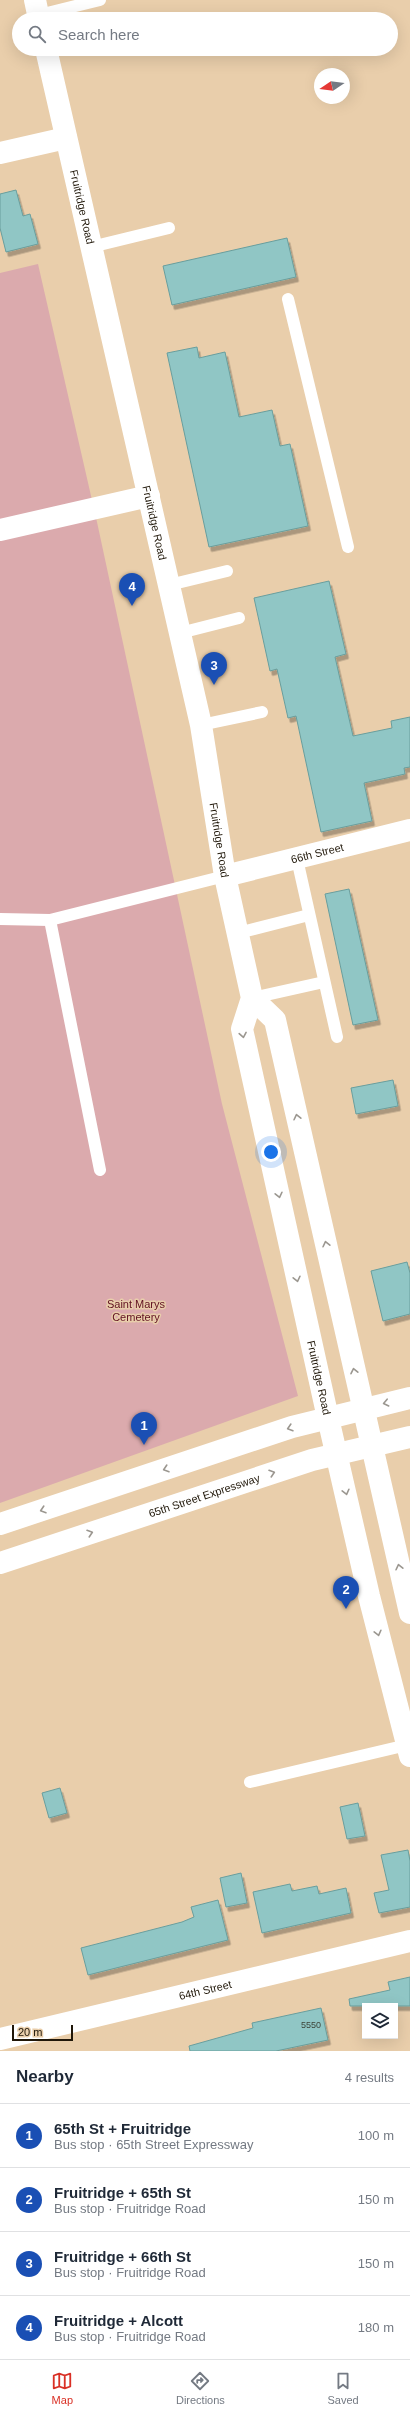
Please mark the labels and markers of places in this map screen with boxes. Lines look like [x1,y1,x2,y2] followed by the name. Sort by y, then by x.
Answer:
[119,573,145,606] pin: 4
[201,652,227,685] pin: 3
[131,1412,157,1445] pin: 1
[333,1576,359,1609] pin: 2

